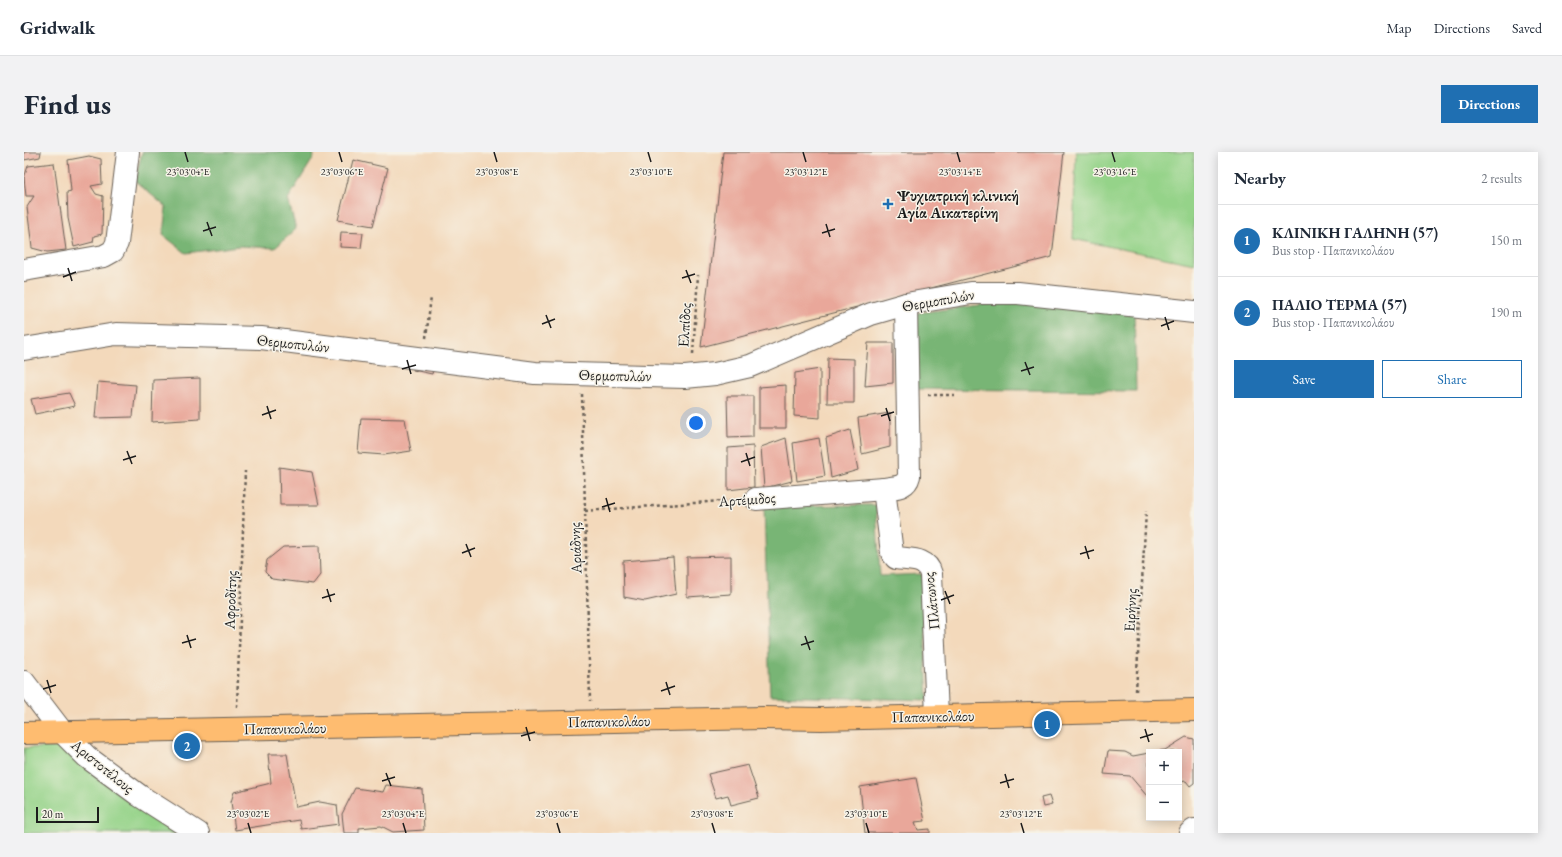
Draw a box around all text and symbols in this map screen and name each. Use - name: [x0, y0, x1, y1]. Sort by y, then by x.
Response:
- text: Gridwalk: [20, 15, 95, 40]
- text: Map: [1386, 19, 1412, 37]
- text: Directions: [1434, 19, 1490, 37]
- text: Saved: [1512, 19, 1542, 37]
- button: Directions: [1441, 85, 1538, 123]
- text: Find us: [24, 86, 111, 122]
- text: 23°03'04"E: [167, 165, 210, 178]
- text: 23°03'06"E: [321, 165, 364, 178]
- text: 23°03'08"E: [476, 165, 519, 178]
- text: 23°03'10"E: [630, 165, 673, 178]
- text: 23°03'12"E: [785, 165, 828, 178]
- text: 23°03'14"E: [939, 165, 982, 178]
- text: 23°03'16"E: [1094, 165, 1137, 178]
- text: Nearby: [1234, 167, 1286, 189]
- text: 2 results: [1481, 170, 1522, 187]
- place label: Ψυχιατρική κλινική Αγία Αικατερίνη: [896, 186, 1019, 222]
- marker: Ψυχιατρική κλινική Αγία Αικατερίνη: [882, 198, 894, 210]
- text: ΚΛΙΝΙΚΗ ΓΑΛΗΝΗ (57): [1272, 223, 1438, 242]
- text: 1: [1244, 232, 1250, 249]
- text: 150 m: [1491, 232, 1522, 249]
- text: Bus stop · Παπανικολάου: [1272, 242, 1394, 259]
- street label: Θερμοπυλών: [900, 284, 976, 316]
- text: ΠΑΛΙΟ ΤΕΡΜΑ (57): [1272, 295, 1407, 314]
- street label: Ελπίδος: [673, 302, 695, 348]
- text: 2: [1244, 304, 1250, 321]
- text: 190 m: [1491, 304, 1522, 321]
- text: Bus stop · Παπανικολάου: [1272, 314, 1394, 331]
- street label: Θερμοπυλών: [256, 330, 330, 356]
- button: Save: [1234, 360, 1374, 398]
- button: Share: [1382, 360, 1522, 398]
- street label: Θερμοπυλών: [578, 365, 652, 385]
- your location: [686, 413, 706, 433]
- street label: Αρτέμιδος: [717, 488, 776, 511]
- street label: Αριάδνης: [565, 522, 585, 575]
- street label: Αφροδίτης: [219, 570, 241, 631]
- street label: Πλάτωνος: [919, 571, 943, 631]
- street label: Ειρήνης: [1119, 588, 1141, 632]
- street label: Παπανικολάου: [891, 706, 975, 726]
- pin: 1: [1034, 709, 1060, 739]
- street label: Παπανικολάου: [567, 711, 651, 731]
- street label: Παπανικολάου: [243, 718, 327, 738]
- pin: 2: [174, 731, 200, 761]
- street label: Αριστοτέλους: [67, 734, 138, 797]
- map controls: [1146, 749, 1182, 821]
- button: +: [1146, 749, 1182, 785]
- button: −: [1146, 785, 1182, 821]
- scale bar: [36, 805, 99, 824]
- text: 20 m: [42, 807, 63, 821]
- text: 23°03'02"E: [227, 807, 270, 820]
- text: 23°03'04"E: [382, 807, 425, 820]
- text: 23°03'06"E: [536, 807, 579, 820]
- text: 23°03'08"E: [691, 807, 734, 820]
- text: 23°03'10"E: [845, 807, 888, 820]
- text: 23°03'12"E: [1000, 807, 1043, 820]

